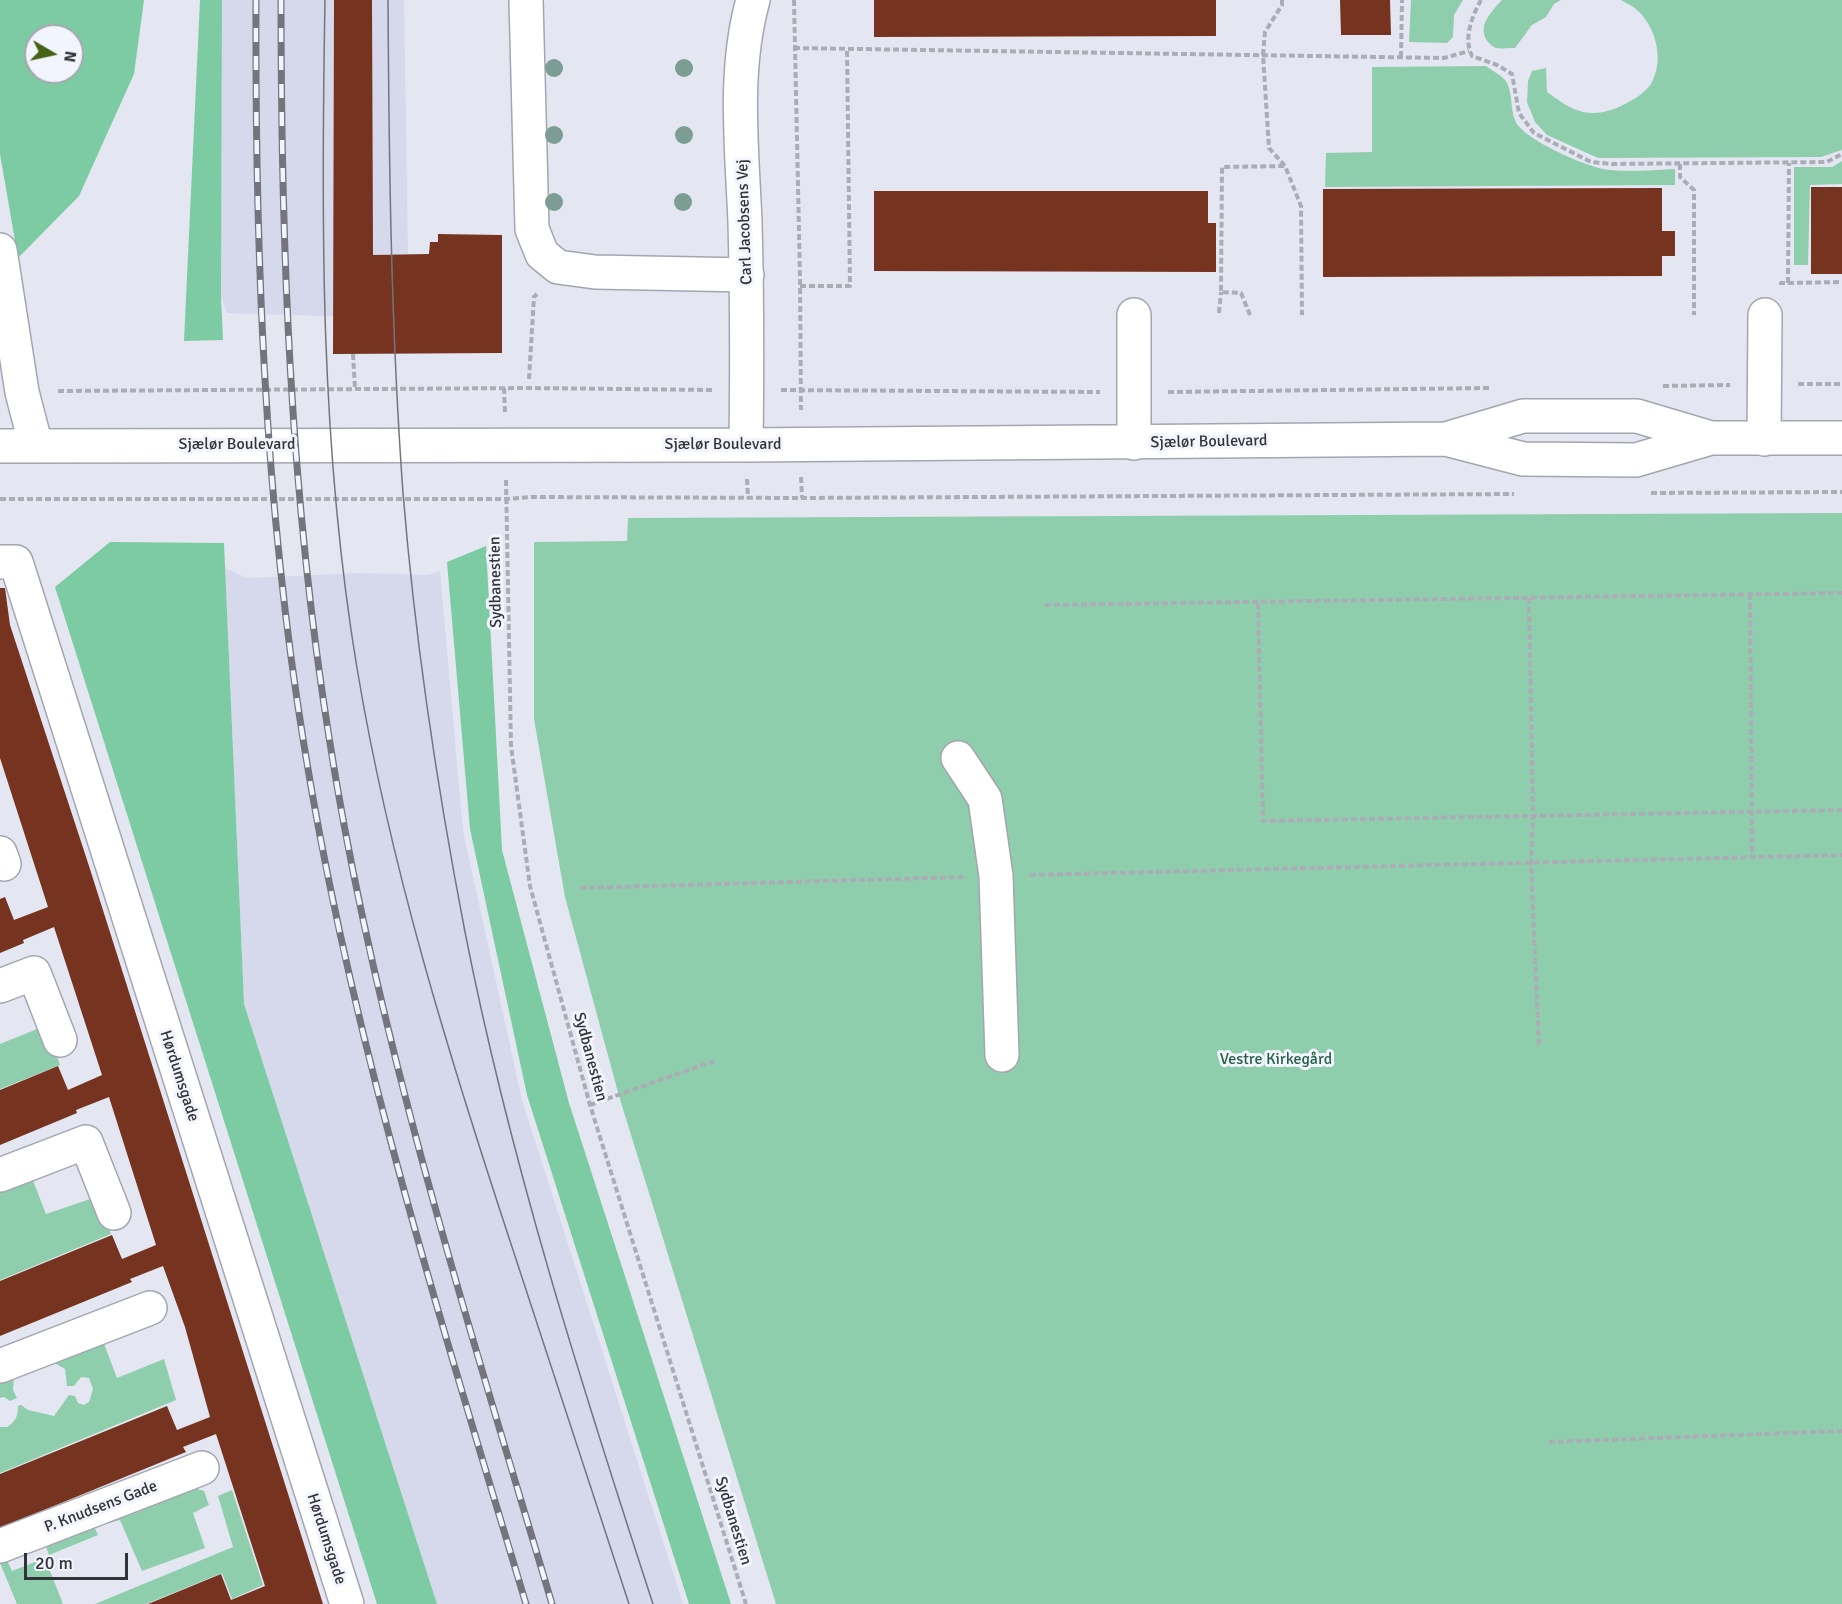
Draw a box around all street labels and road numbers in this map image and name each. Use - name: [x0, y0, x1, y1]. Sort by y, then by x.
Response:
- street label: Carl Jacobsens Vej: [733, 159, 757, 285]
- street label: Sjælør Boulevard: [1150, 431, 1268, 453]
- street label: Sjælør Boulevard: [179, 435, 295, 455]
- street label: Sjælør Boulevard: [665, 435, 781, 455]
- street label: Sydbanestien: [486, 536, 506, 628]
- street label: Sydbanestien: [569, 1010, 611, 1104]
- street label: Hørdumsgade: [155, 1028, 203, 1124]
- street label: Sydbanestien: [710, 1474, 756, 1568]
- street label: P. Knudsens Gade: [42, 1477, 160, 1537]
- street label: Hørdumsgade: [302, 1491, 350, 1587]

